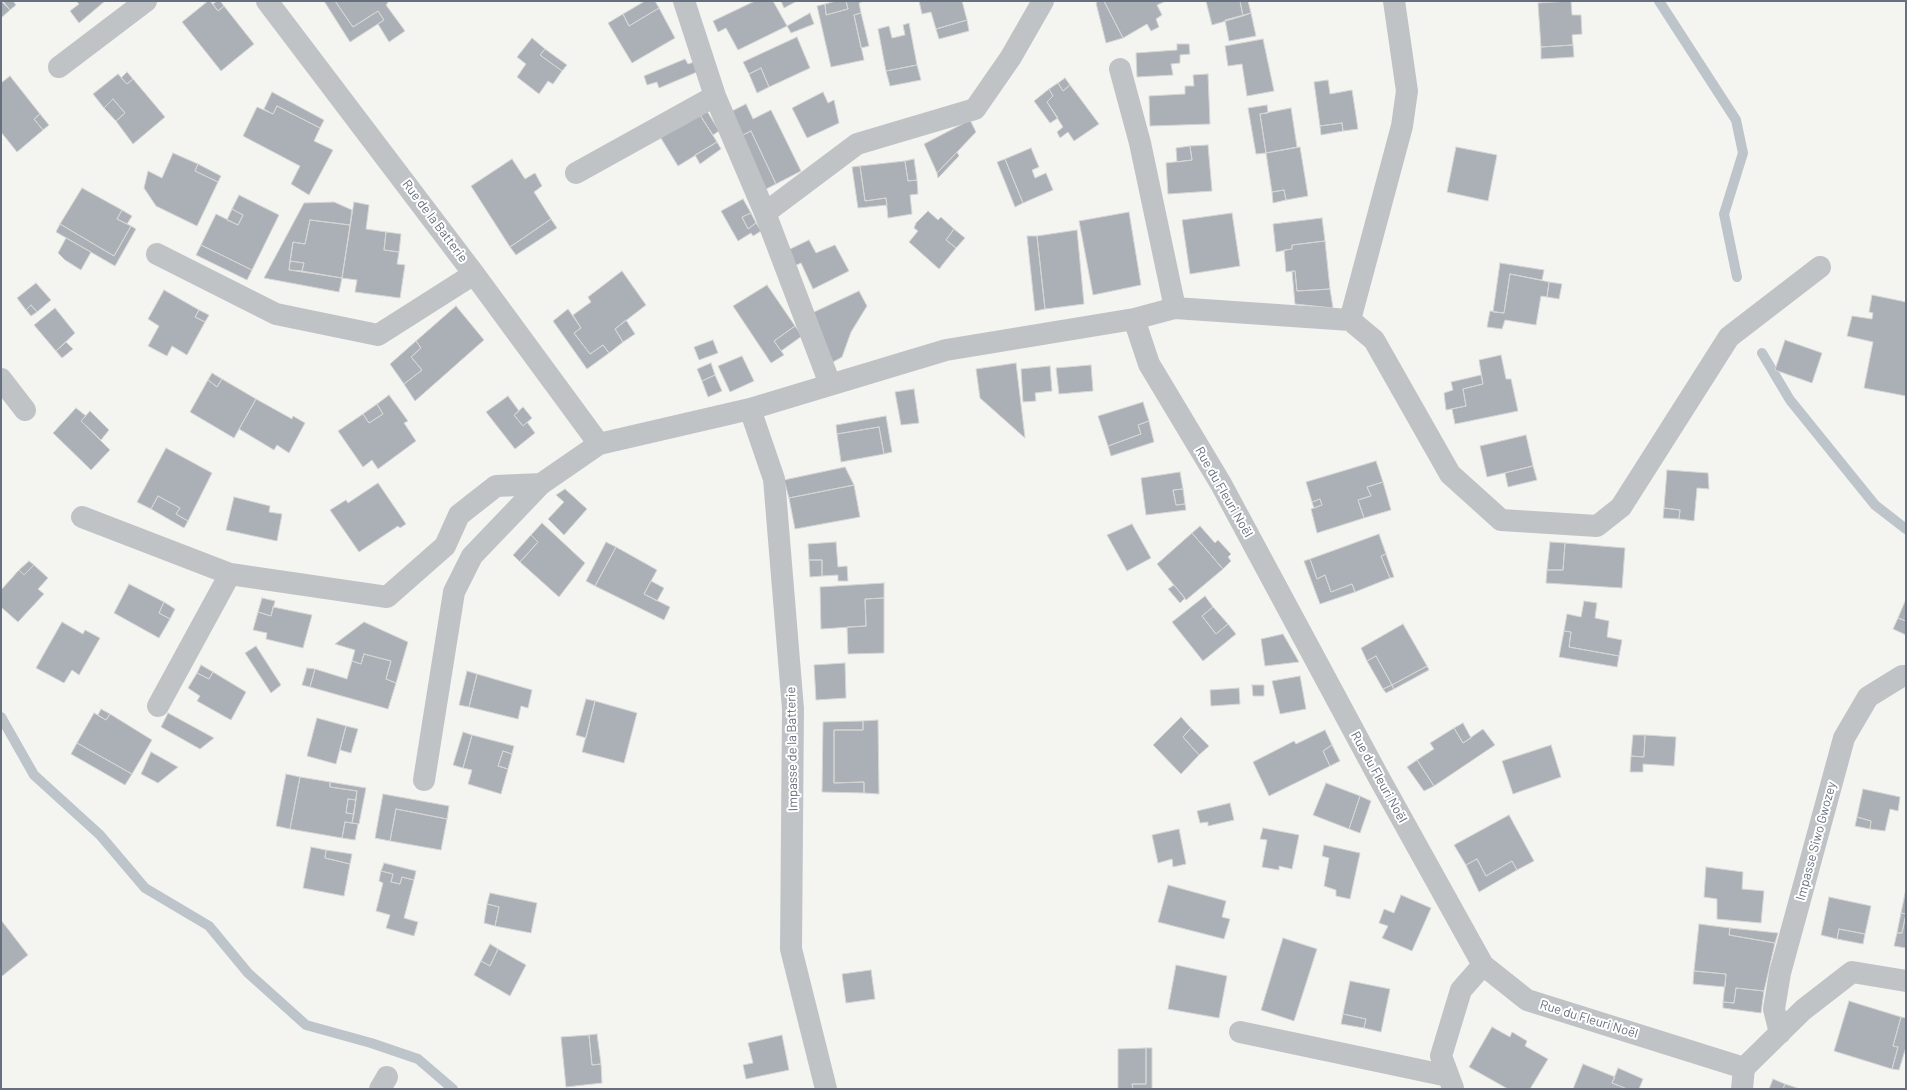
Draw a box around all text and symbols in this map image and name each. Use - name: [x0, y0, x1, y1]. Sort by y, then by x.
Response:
- street label: Rue de la Batterie: [399, 177, 471, 265]
- street label: Rue du Fleuri Noël: [1192, 444, 1256, 540]
- street label: Impasse de la Batterie: [783, 687, 801, 811]
- street label: Rue du Fleuri Noël: [1347, 729, 1411, 825]
- street label: Impasse Siwo Gwozey: [1793, 780, 1839, 902]
- street label: Rue du Fleuri Noël: [1538, 997, 1640, 1041]

